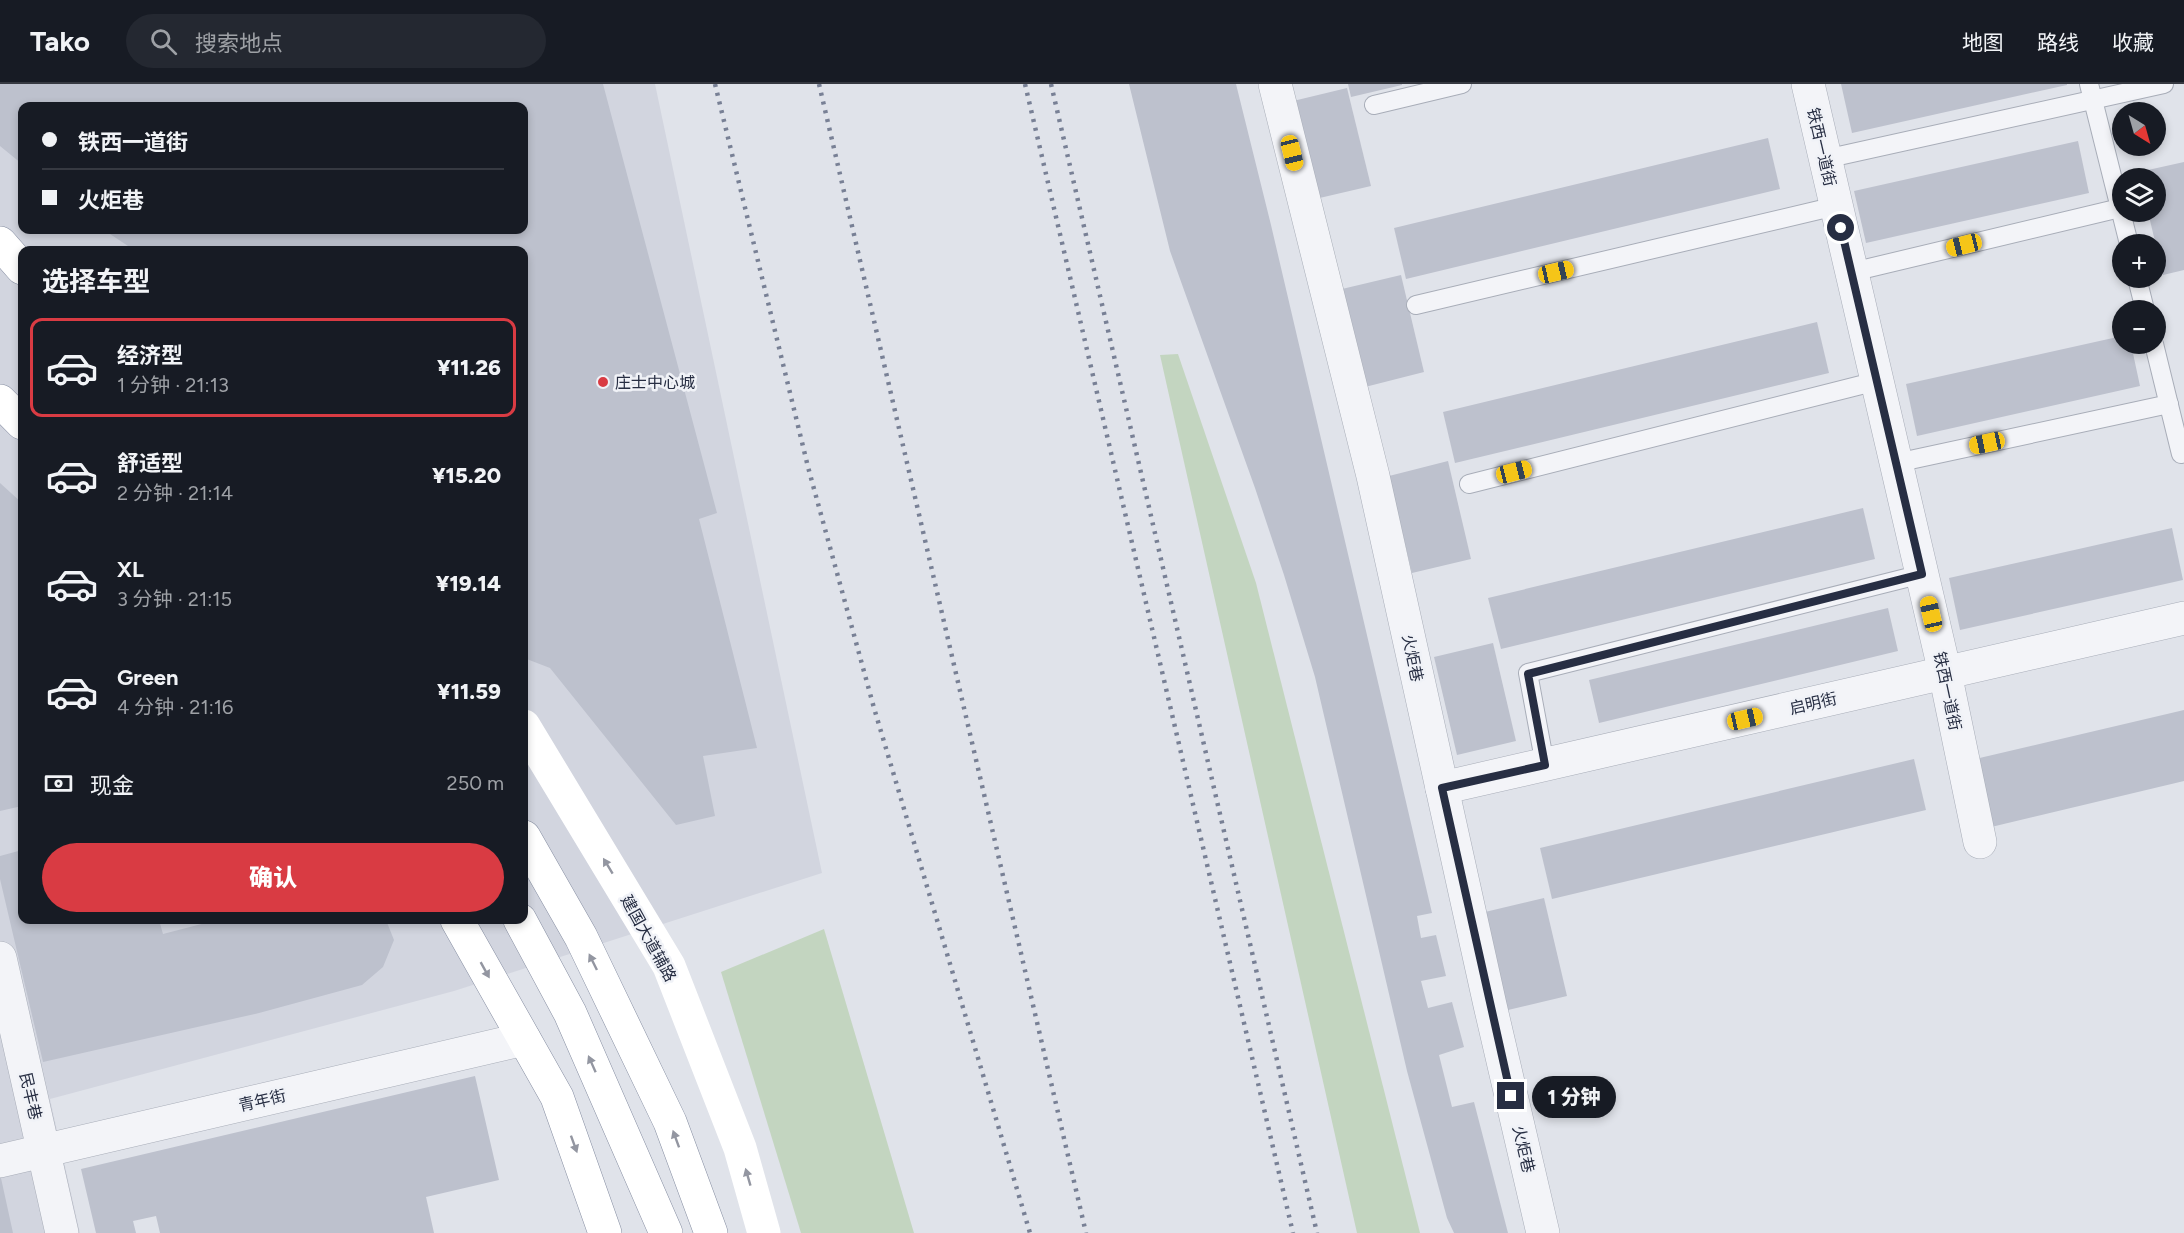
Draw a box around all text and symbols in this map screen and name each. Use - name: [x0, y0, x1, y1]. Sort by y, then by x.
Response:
- search box: [126, 14, 546, 68]
- text: Tako: [30, 24, 90, 58]
- icon: search: [147, 25, 180, 58]
- text: 搜索地点: [195, 30, 283, 57]
- text: 地图: [1962, 30, 2004, 55]
- text: 路线: [2037, 30, 2079, 55]
- text: 收藏: [2112, 30, 2154, 55]
- north arrow: [2112, 102, 2166, 156]
- map controls: [2112, 102, 2166, 354]
- street label: 铁西一道街: [1803, 106, 1840, 188]
- text: 铁西一道街: [78, 129, 188, 156]
- car: [1279, 133, 1305, 173]
- button: layers: [2112, 168, 2166, 222]
- text: 火炬巷: [78, 187, 144, 214]
- route start: [1827, 214, 1854, 241]
- car: [1944, 232, 1984, 258]
- button: +: [2112, 234, 2166, 288]
- car: [1536, 259, 1576, 285]
- text: 选择车型: [42, 265, 150, 298]
- button: −: [2112, 300, 2166, 354]
- icon: car: [45, 341, 99, 395]
- text: 经济型: [117, 342, 183, 369]
- text: ¥11.26: [437, 354, 501, 381]
- text: 1 分钟 · 21:13: [117, 373, 229, 397]
- place label: 庄士中心城: [615, 373, 695, 392]
- marker: 庄士中心城: [596, 375, 610, 389]
- car: [1968, 430, 2006, 456]
- icon: car: [45, 449, 99, 503]
- text: 舒适型: [117, 450, 183, 477]
- car: [1494, 459, 1534, 485]
- text: ¥15.20: [432, 462, 501, 489]
- text: 2 分钟 · 21:14: [117, 481, 233, 505]
- text: XL: [117, 556, 144, 583]
- icon: car: [45, 557, 99, 611]
- text: ¥19.14: [436, 570, 501, 597]
- text: 3 分钟 · 21:15: [117, 587, 232, 611]
- car: [1918, 594, 1944, 634]
- street label: 火炬巷: [1398, 633, 1427, 684]
- street label: 铁西一道街: [1930, 650, 1965, 732]
- text: Green: [117, 664, 179, 691]
- icon: car: [45, 665, 99, 719]
- text: ¥11.59: [437, 678, 501, 705]
- street label: 启明街: [1788, 689, 1839, 718]
- text: 4 分钟 · 21:16: [117, 695, 233, 719]
- car: [1725, 706, 1765, 732]
- icon: cash: [42, 767, 75, 800]
- text: 250 m: [447, 771, 504, 795]
- text: 现金: [90, 772, 134, 799]
- button: 确认: [42, 843, 504, 912]
- one-way arrow: [603, 858, 614, 874]
- street label: 建国大道辅路: [617, 892, 680, 985]
- one-way arrow: [589, 954, 598, 971]
- one-way arrow: [480, 962, 490, 979]
- one-way arrow: [587, 1055, 596, 1073]
- street label: 民丰巷: [16, 1071, 45, 1122]
- callout: 1 分钟: [1532, 1075, 1616, 1117]
- route end: [1497, 1082, 1524, 1109]
- text: 1 分钟: [1547, 1085, 1601, 1109]
- street label: 青年街: [237, 1086, 288, 1115]
- street label: 火炬巷: [1509, 1124, 1538, 1175]
- one-way arrow: [671, 1130, 680, 1148]
- one-way arrow: [569, 1135, 579, 1153]
- one-way arrow: [743, 1168, 752, 1186]

